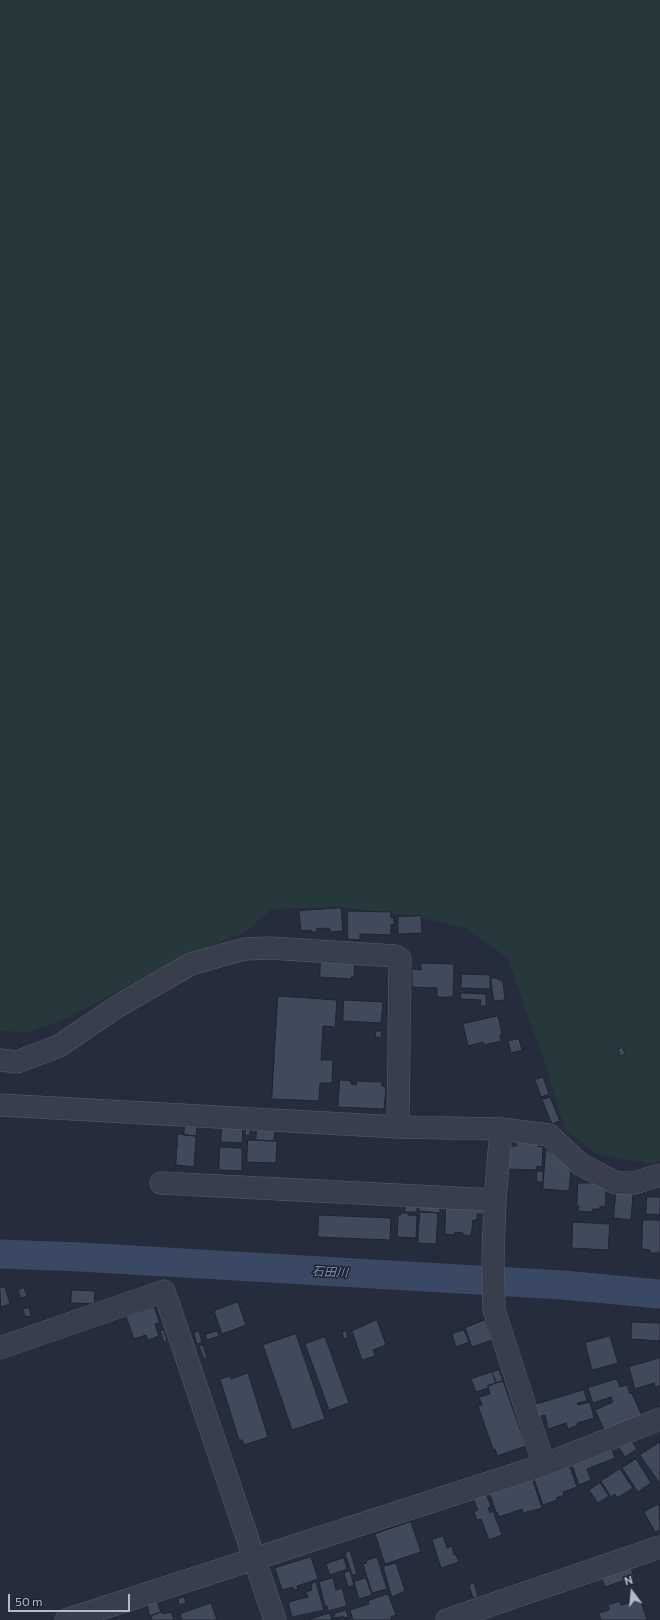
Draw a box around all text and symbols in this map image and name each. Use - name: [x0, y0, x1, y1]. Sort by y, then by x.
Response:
- water label: 石田川: [312, 1264, 348, 1280]
- north arrow: [612, 1572, 652, 1612]
- text: N: [623, 1573, 634, 1587]
- scale bar: [10, 1586, 132, 1612]
- text: 50 m: [15, 1594, 43, 1608]

